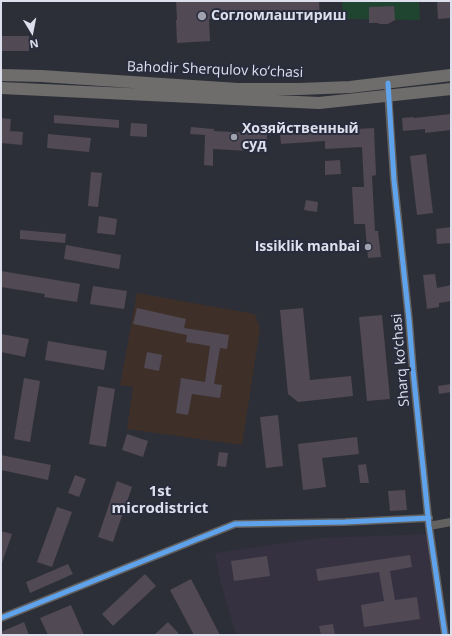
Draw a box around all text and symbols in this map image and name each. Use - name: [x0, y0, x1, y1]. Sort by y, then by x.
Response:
- place label: Согломлаштириш: [211, 8, 346, 24]
- marker: Согломлаштириш: [196, 10, 208, 22]
- north arrow: [12, 12, 52, 52]
- text: N: [28, 36, 40, 52]
- street label: Bahodir Sherqulov ko‘chasi: [127, 59, 303, 81]
- place label: Хозяйственный суд: [242, 121, 359, 154]
- marker: Хозяйственный суд: [229, 132, 239, 142]
- place label: Issiklik manbai: [255, 239, 360, 255]
- marker: Issiklik manbai: [363, 242, 373, 252]
- street label: Sharq ko‘chasi: [389, 313, 413, 407]
- district label: 1st microdistrict: [112, 483, 208, 518]

